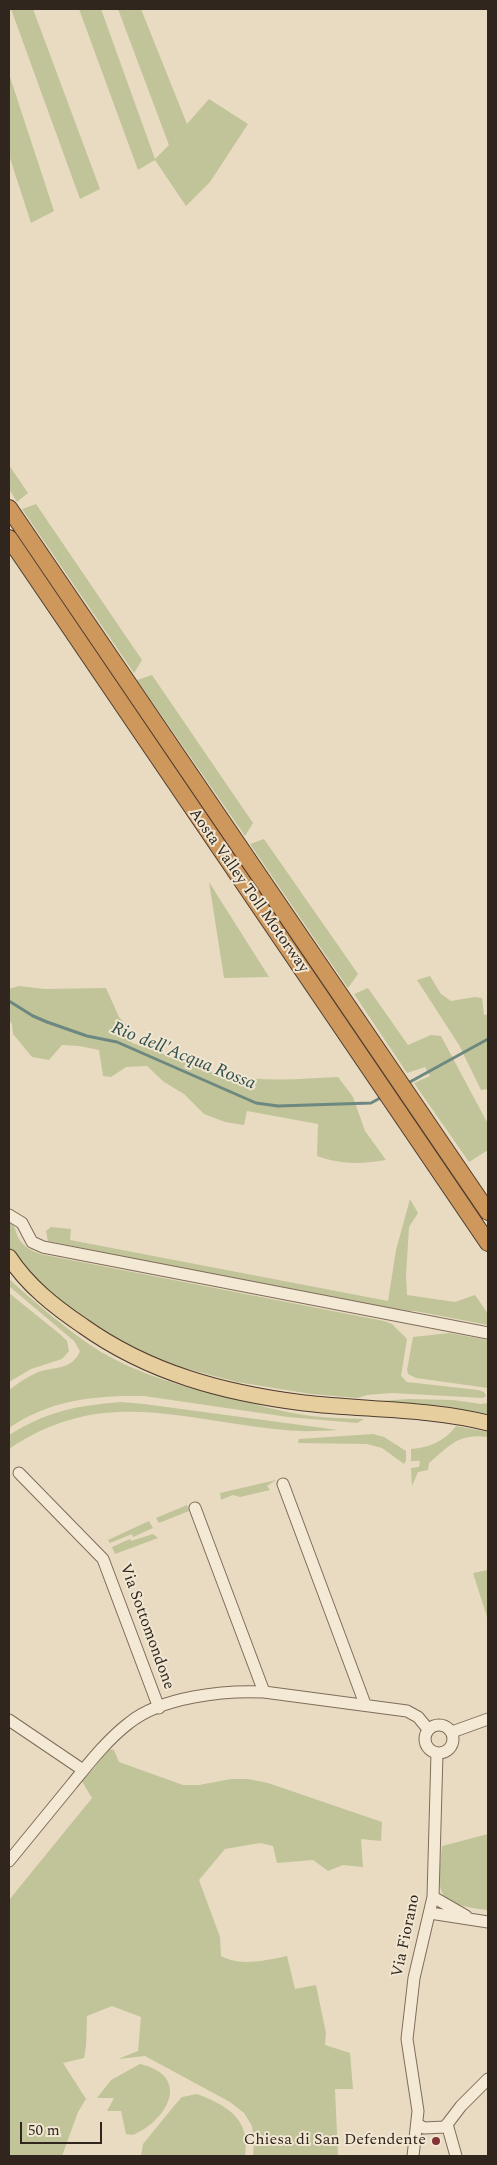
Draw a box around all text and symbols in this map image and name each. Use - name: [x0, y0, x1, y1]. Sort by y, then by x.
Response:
- street label: Aosta Valley Toll Motorway: [184, 805, 312, 977]
- water label: Rio dell'Acqua Rossa: [108, 1018, 258, 1096]
- street label: Via Sottomondone: [114, 1561, 178, 1693]
- street label: Via Fiorano: [389, 1893, 425, 1979]
- scale bar: [22, 2112, 105, 2144]
- text: 50 m: [28, 2119, 60, 2142]
- place label: Chiesa di San Defendente: [244, 2131, 426, 2151]
- marker: Chiesa di San Defendente: [430, 2135, 442, 2147]

